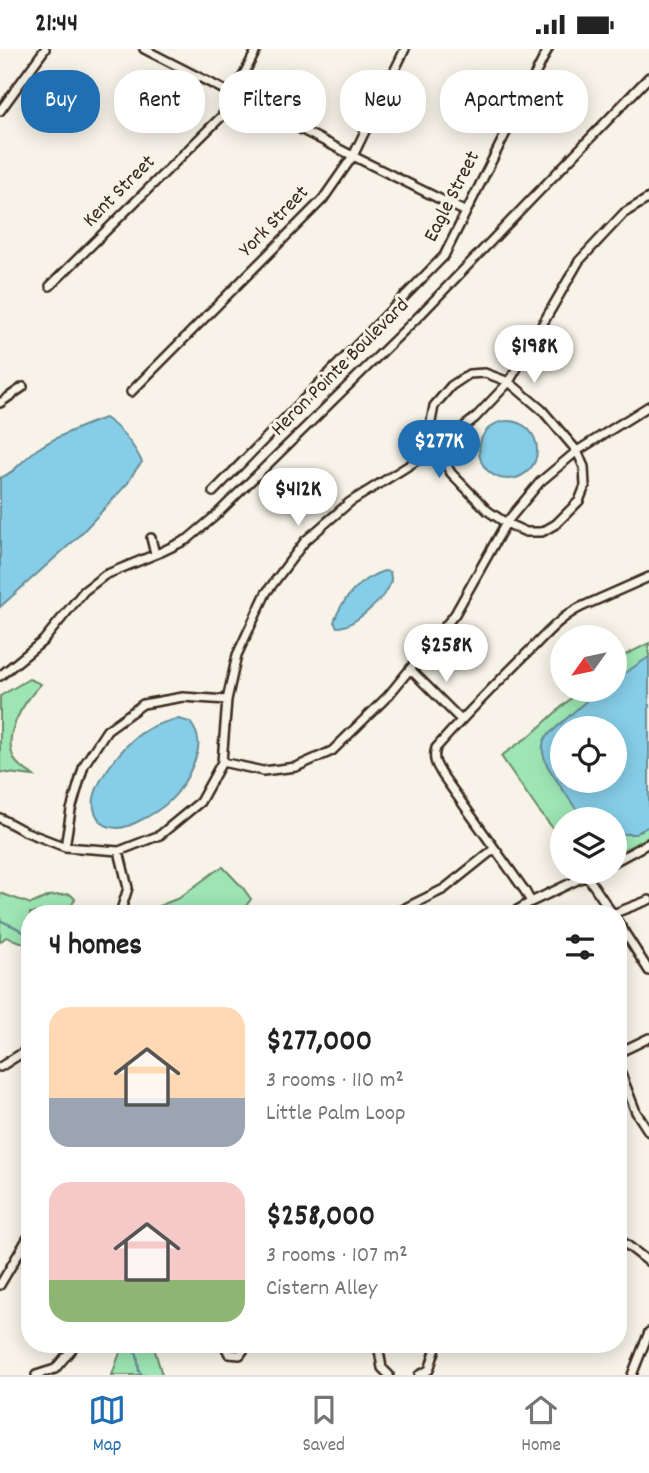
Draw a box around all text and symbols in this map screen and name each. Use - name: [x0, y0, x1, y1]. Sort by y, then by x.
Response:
- text: 21:44: [35, 6, 78, 43]
- chip: Buy: [21, 70, 100, 133]
- chip: Rent: [114, 70, 205, 133]
- chip: Filters: [219, 70, 326, 133]
- chip: New: [340, 70, 426, 133]
- chip: Apartment: [440, 70, 588, 133]
- street label: Eagle Street: [417, 146, 489, 248]
- street label: Kent Street: [77, 149, 163, 235]
- street label: York Street: [233, 179, 317, 265]
- street label: Heron Pointe Boulevard: [265, 292, 417, 444]
- pin: $198K: [485, 325, 583, 385]
- text: $198K: [510, 331, 558, 364]
- pin: $277K: [390, 421, 488, 480]
- text: $277K: [414, 426, 464, 459]
- pin: $412K: [249, 469, 347, 528]
- text: $412K: [275, 474, 321, 507]
- pin: $258K: [397, 625, 495, 684]
- north arrow: [550, 625, 626, 702]
- map controls: [550, 625, 627, 884]
- text: $258K: [420, 630, 472, 663]
- button: locate: [550, 716, 627, 793]
- button: layers: [550, 807, 627, 884]
- text: 4 homes: [49, 926, 142, 969]
- icon: filters: [561, 928, 599, 966]
- text: $277,000: [266, 1022, 372, 1065]
- icon: home: [105, 1035, 189, 1119]
- text: 3 rooms · 110 m²: [266, 1065, 404, 1098]
- text: Little Palm Loop: [266, 1098, 406, 1131]
- text: $258,000: [266, 1197, 375, 1240]
- icon: home: [105, 1210, 189, 1294]
- text: 3 rooms · 107 m²: [266, 1240, 408, 1273]
- text: Cistern Alley: [266, 1273, 377, 1306]
- tab: Map: [88, 1391, 126, 1460]
- tab: Saved: [302, 1391, 345, 1460]
- tab: Home: [521, 1391, 561, 1460]

